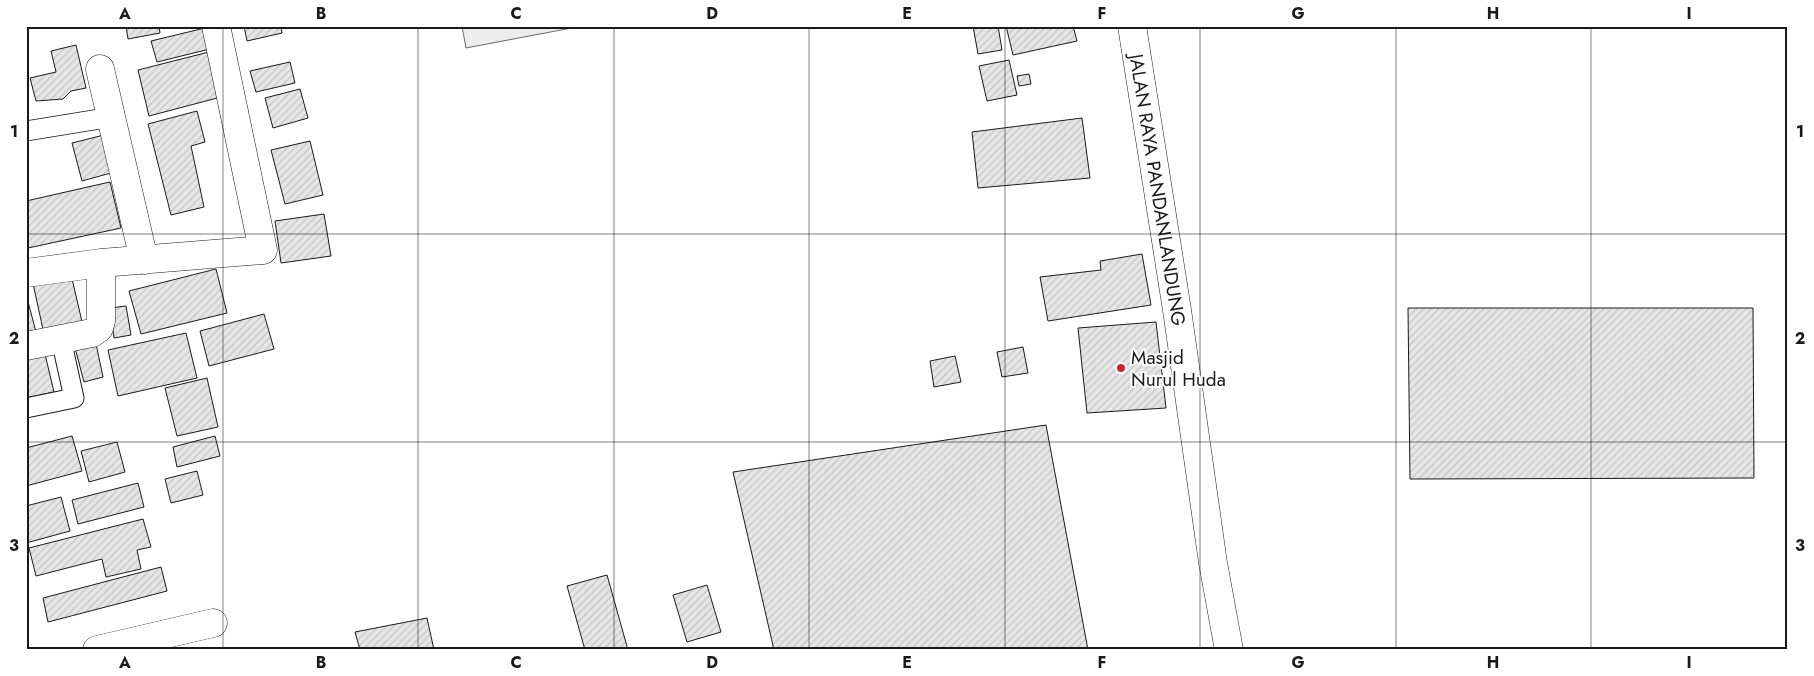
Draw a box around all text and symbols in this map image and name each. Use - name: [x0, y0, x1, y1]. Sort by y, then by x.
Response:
- text: A: [118, 2, 131, 25]
- text: B: [316, 2, 326, 25]
- text: C: [510, 2, 522, 25]
- text: D: [706, 2, 718, 25]
- text: E: [902, 2, 912, 25]
- text: F: [1098, 2, 1106, 25]
- text: G: [1291, 2, 1305, 25]
- text: H: [1487, 2, 1499, 25]
- text: I: [1686, 2, 1692, 25]
- street label: JALAN RAYA PANDANLANDUNG: [1123, 49, 1193, 328]
- text: 1: [10, 120, 18, 143]
- text: 1: [1796, 120, 1804, 143]
- text: 2: [9, 327, 19, 350]
- text: 2: [1795, 327, 1805, 350]
- place label: Masjid Nurul Huda: [1131, 344, 1226, 393]
- marker: Masjid Nurul Huda: [1115, 362, 1127, 374]
- text: 3: [9, 534, 19, 557]
- text: 3: [1795, 534, 1805, 557]
- text: A: [118, 651, 131, 674]
- text: B: [316, 651, 326, 674]
- text: C: [510, 651, 522, 674]
- text: D: [706, 651, 718, 674]
- text: E: [902, 651, 912, 674]
- text: F: [1098, 651, 1106, 674]
- text: G: [1291, 651, 1305, 674]
- text: H: [1487, 651, 1499, 674]
- text: I: [1686, 651, 1692, 674]

